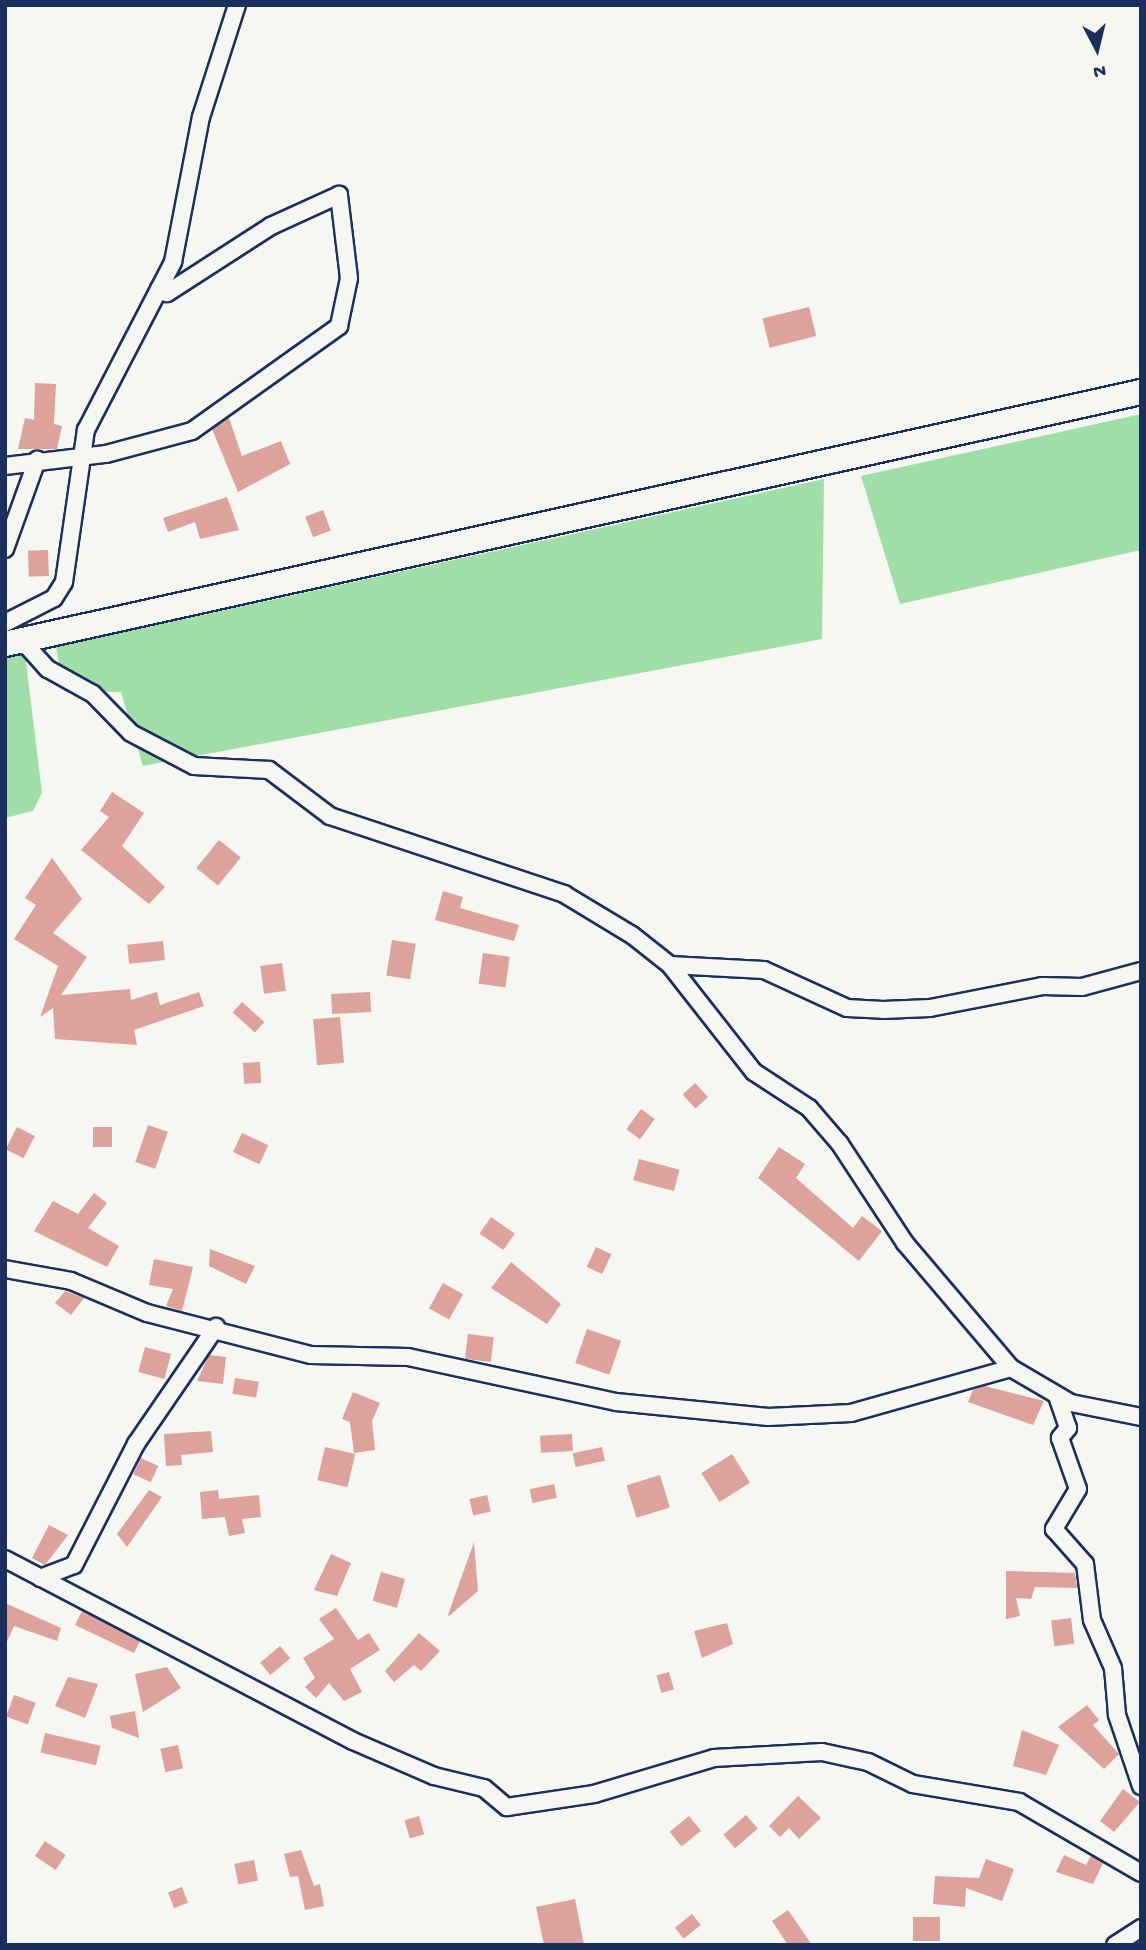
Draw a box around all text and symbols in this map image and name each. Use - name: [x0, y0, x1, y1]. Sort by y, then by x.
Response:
- north arrow: [1062, 14, 1132, 84]
- text: N: [1092, 58, 1107, 83]

